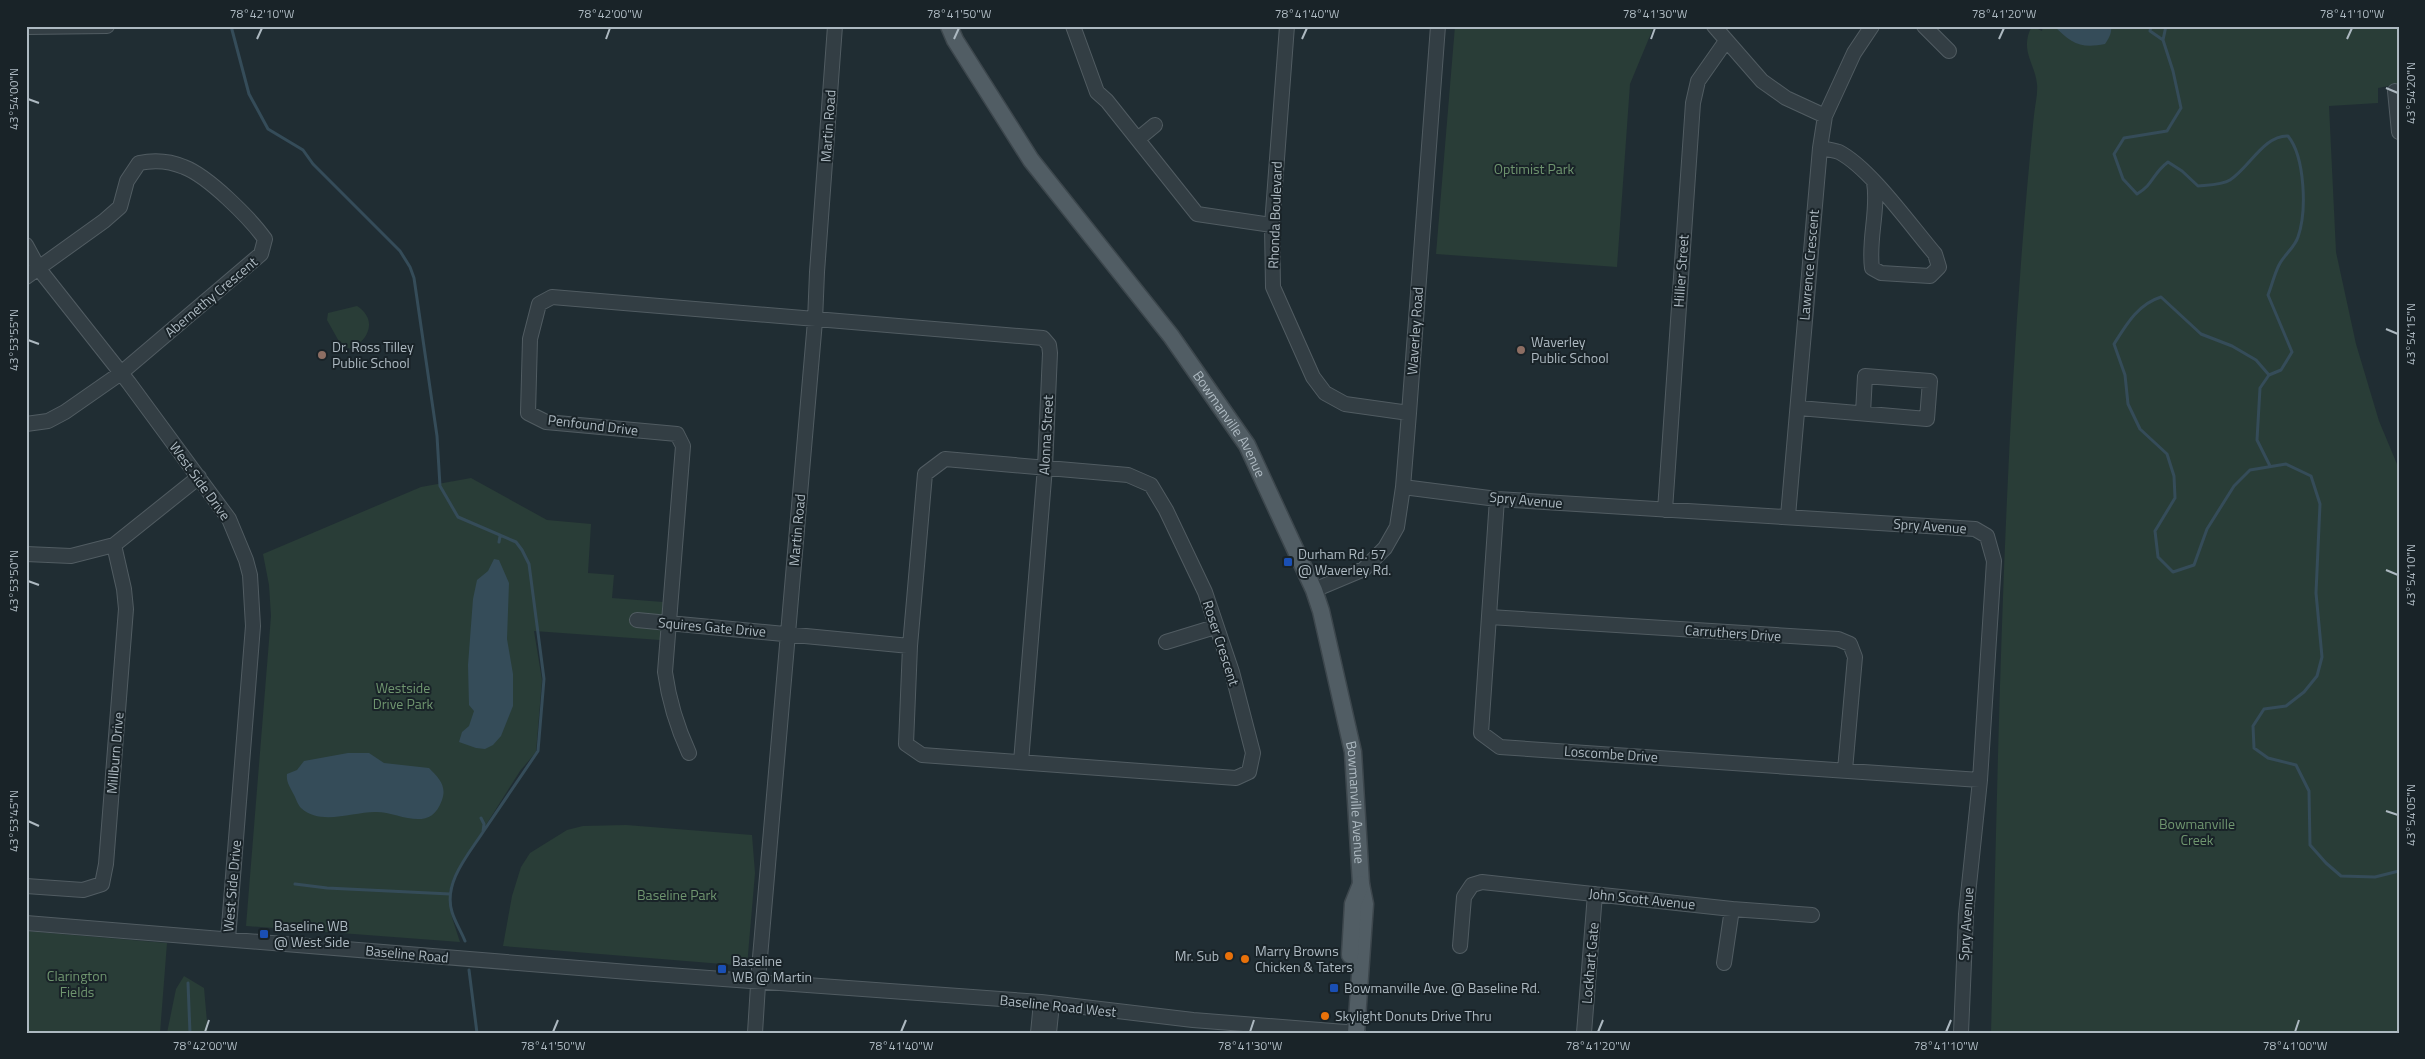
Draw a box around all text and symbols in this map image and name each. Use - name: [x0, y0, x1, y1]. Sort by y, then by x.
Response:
- text: 78°42'10"W: [230, 4, 295, 23]
- text: 78°42'00"W: [578, 4, 643, 23]
- text: 78°41'50"W: [927, 4, 992, 23]
- text: 78°41'40"W: [1275, 4, 1340, 23]
- text: 78°41'30"W: [1623, 4, 1688, 23]
- text: 78°41'20"W: [1972, 4, 2037, 23]
- text: 78°41'10"W: [2320, 4, 2385, 23]
- text: 43°54'20"N: [2401, 62, 2420, 124]
- text: 43°54'00"N: [4, 68, 23, 130]
- street label: Martin Road: [814, 89, 841, 163]
- park label: Optimist Park: [1494, 158, 1575, 179]
- street label: Rhonda Boulevard: [1262, 161, 1287, 269]
- street label: Lawrence Crescent: [1793, 209, 1824, 321]
- street label: Hillier Street: [1667, 234, 1694, 308]
- street label: Abernethy Crescent: [160, 251, 262, 342]
- street label: Waverley Road: [1401, 286, 1428, 376]
- text: 43°54'15"N: [2401, 303, 2420, 365]
- text: 43°53'55"N: [4, 309, 23, 371]
- place label: Waverley Public School: [1531, 331, 1609, 368]
- place label: Dr. Ross Tilley Public School: [332, 336, 414, 373]
- marker: Waverley Public School: [1515, 344, 1527, 356]
- marker: Dr. Ross Tilley Public School: [316, 349, 328, 361]
- street label: Bowmanville Avenue: [1188, 366, 1271, 481]
- street label: Alonna Street: [1033, 394, 1058, 476]
- street label: Penfound Drive: [547, 409, 639, 440]
- street label: West Side Drive: [165, 437, 236, 524]
- street label: Spry Avenue: [1489, 486, 1564, 513]
- street label: Martin Road: [783, 493, 810, 567]
- street label: Spry Avenue: [1893, 512, 1967, 539]
- place label: Durham Rd. 57 @ Waverley Rd.: [1298, 543, 1391, 580]
- text: 43°54'10"N: [2401, 544, 2420, 606]
- text: 43°53'50"N: [4, 550, 23, 612]
- marker: Durham Rd. 57 @ Waverley Rd.: [1282, 556, 1294, 568]
- street label: Roser Crescent: [1198, 597, 1245, 688]
- street label: Squires Gate Drive: [657, 611, 767, 642]
- street label: Carruthers Drive: [1684, 619, 1782, 646]
- park label: Westside Drive Park: [373, 677, 434, 714]
- street label: Millburn Drive: [100, 711, 129, 795]
- street label: Bowmanville Avenue: [1341, 739, 1371, 864]
- street label: Loscombe Drive: [1564, 740, 1659, 767]
- text: 43°54'05"N: [2401, 784, 2420, 846]
- text: 43°53'45"N: [4, 790, 23, 852]
- park label: Bowmanville Creek: [2159, 813, 2235, 850]
- street label: West Side Drive: [217, 839, 246, 933]
- street label: John Scott Avenue: [1588, 882, 1696, 915]
- park label: Baseline Park: [637, 884, 717, 905]
- street label: Spry Avenue: [1952, 887, 1979, 961]
- place label: Baseline WB @ West Side: [274, 915, 350, 952]
- street label: Lockhart Gate: [1575, 921, 1604, 1005]
- marker: Baseline WB @ West Side: [258, 928, 270, 940]
- street label: Baseline Road: [365, 939, 450, 968]
- place label: Marry Browns Chicken & Taters: [1255, 940, 1353, 977]
- place label: Mr. Sub: [1175, 945, 1219, 966]
- place label: Baseline WB @ Martin: [732, 950, 812, 987]
- marker: Mr. Sub: [1223, 950, 1235, 962]
- marker: Marry Browns Chicken & Taters: [1239, 953, 1251, 965]
- marker: Baseline WB @ Martin: [716, 963, 728, 975]
- park label: Clarington Fields: [47, 965, 107, 1002]
- place label: Bowmanville Ave. @ Baseline Rd.: [1344, 977, 1540, 998]
- marker: Bowmanville Ave. @ Baseline Rd.: [1328, 982, 1340, 994]
- street label: Baseline Road West: [999, 989, 1118, 1022]
- place label: Skylight Donuts Drive Thru: [1335, 1005, 1492, 1026]
- marker: Skylight Donuts Drive Thru: [1319, 1010, 1331, 1022]
- text: 78°42'00"W: [173, 1036, 238, 1055]
- text: 78°41'50"W: [521, 1036, 586, 1055]
- text: 78°41'40"W: [869, 1036, 934, 1055]
- text: 78°41'30"W: [1218, 1036, 1283, 1055]
- text: 78°41'20"W: [1566, 1036, 1631, 1055]
- text: 78°41'10"W: [1914, 1036, 1979, 1055]
- text: 78°41'00"W: [2263, 1036, 2328, 1055]

